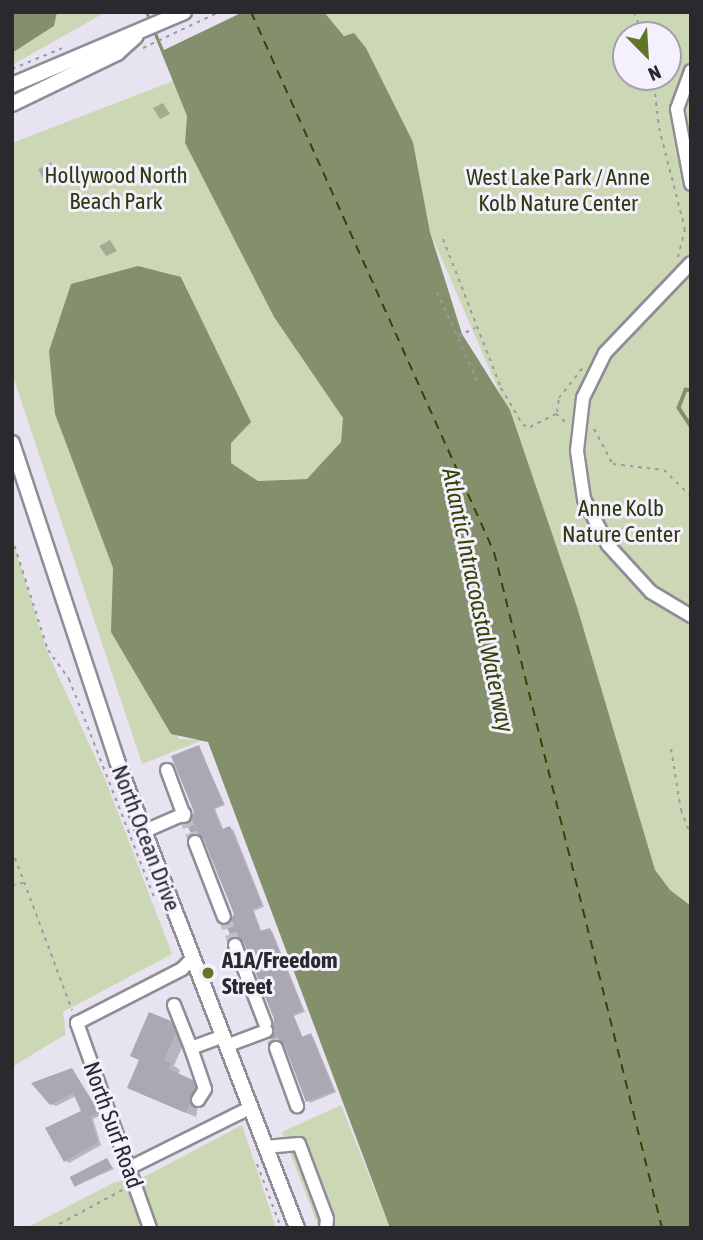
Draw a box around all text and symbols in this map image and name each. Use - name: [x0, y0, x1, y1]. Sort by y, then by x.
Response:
- north arrow: [612, 21, 682, 91]
- text: N: [645, 61, 664, 86]
- park label: Hollywood North Beach Park: [44, 161, 188, 215]
- park label: West Lake Park / Anne Kolb Nature Center: [466, 163, 650, 217]
- water label: Atlantic Intracoastal Waterway: [436, 465, 520, 735]
- park label: Anne Kolb Nature Center: [562, 494, 680, 548]
- street label: North Ocean Drive: [106, 761, 186, 915]
- place label: A1A/Freedom Street: [222, 946, 338, 1000]
- marker: A1A/Freedom Street: [200, 965, 216, 981]
- street label: North Surf Road: [77, 1058, 149, 1192]

